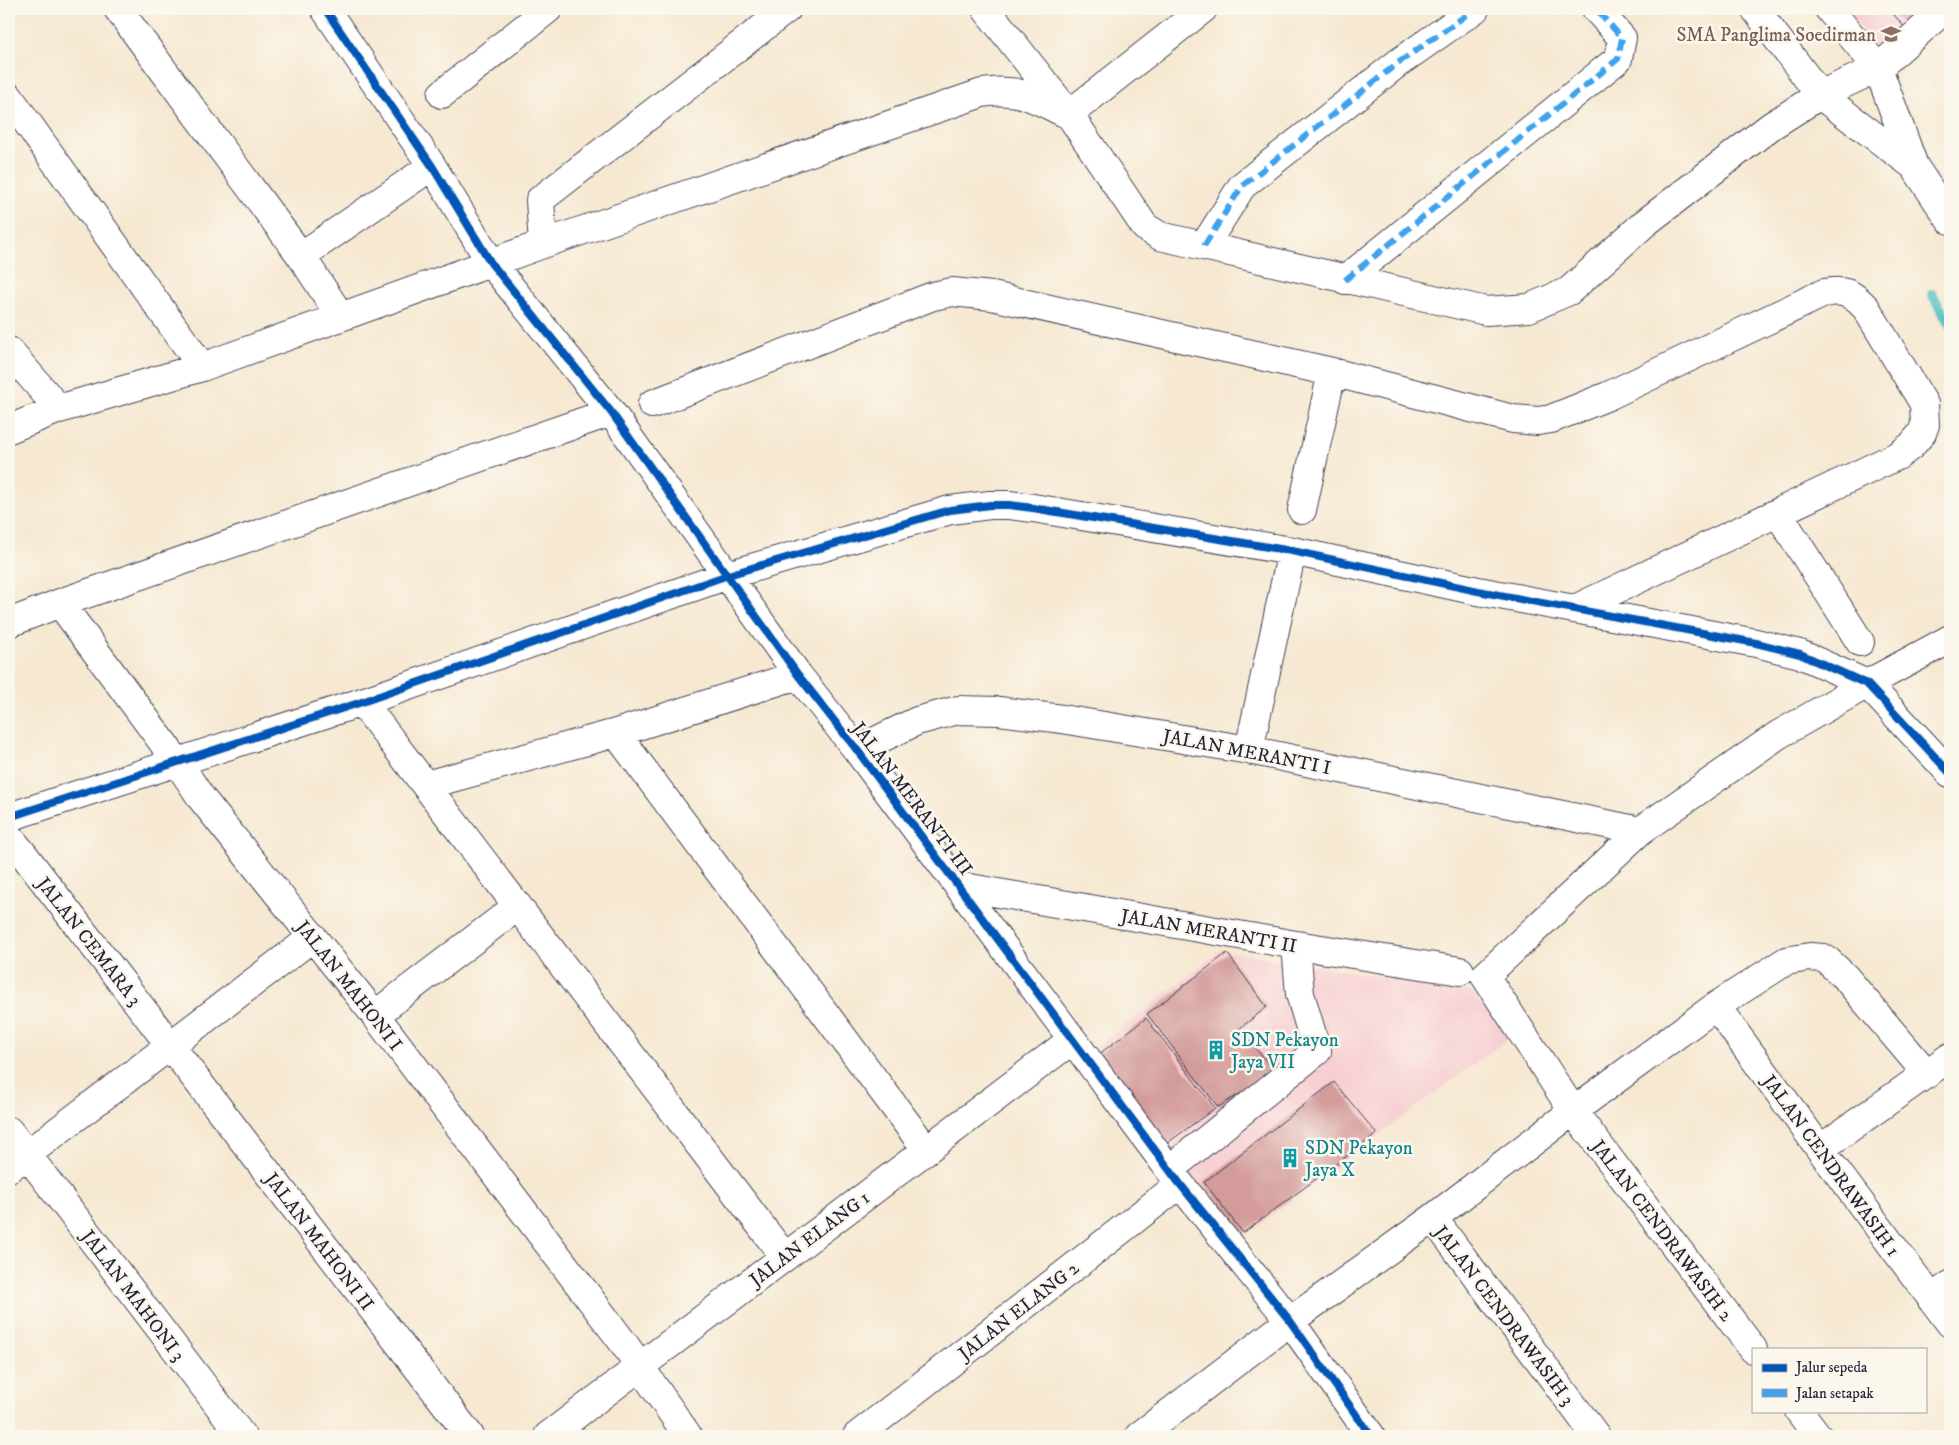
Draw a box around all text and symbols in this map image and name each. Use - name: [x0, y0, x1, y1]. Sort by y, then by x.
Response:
- school or university icon: SMA Panglima Soedirman: [1880, 23, 1902, 45]
- place label: SMA Panglima Soedirman: [1676, 24, 1876, 47]
- street label: JALAN MERANTI III: [845, 716, 977, 880]
- street label: JALAN MERANTI I: [1159, 725, 1333, 780]
- street label: JALAN CEMARA 3: [30, 872, 146, 1011]
- street label: JALAN MERANTI II: [1117, 904, 1299, 958]
- street label: JALAN MAHONI I: [290, 915, 407, 1056]
- place label: SDN Pekayon Jaya VII: [1229, 1029, 1339, 1074]
- building icon: SDN Pekayon Jaya VII: [1205, 1039, 1227, 1061]
- street label: JALAN CENDRAWASIH 1: [1756, 1069, 1904, 1261]
- street label: JALAN CENDRAWASIH 2: [1585, 1134, 1738, 1327]
- place label: SDN Pekayon Jaya X: [1303, 1137, 1413, 1182]
- building icon: SDN Pekayon Jaya X: [1279, 1147, 1301, 1169]
- street label: JALAN MAHONI II: [258, 1167, 378, 1316]
- street label: JALAN ELANG 1: [744, 1187, 875, 1293]
- street label: JALAN CENDRAWASIH 3: [1428, 1220, 1579, 1410]
- street label: JALAN MAHONI 3: [75, 1224, 190, 1366]
- street label: JALAN ELANG 2: [952, 1257, 1084, 1367]
- legend: [1752, 1348, 1926, 1412]
- text: Jalur sepeda: [1794, 1358, 1868, 1377]
- text: Jalan setapak: [1794, 1384, 1874, 1403]

